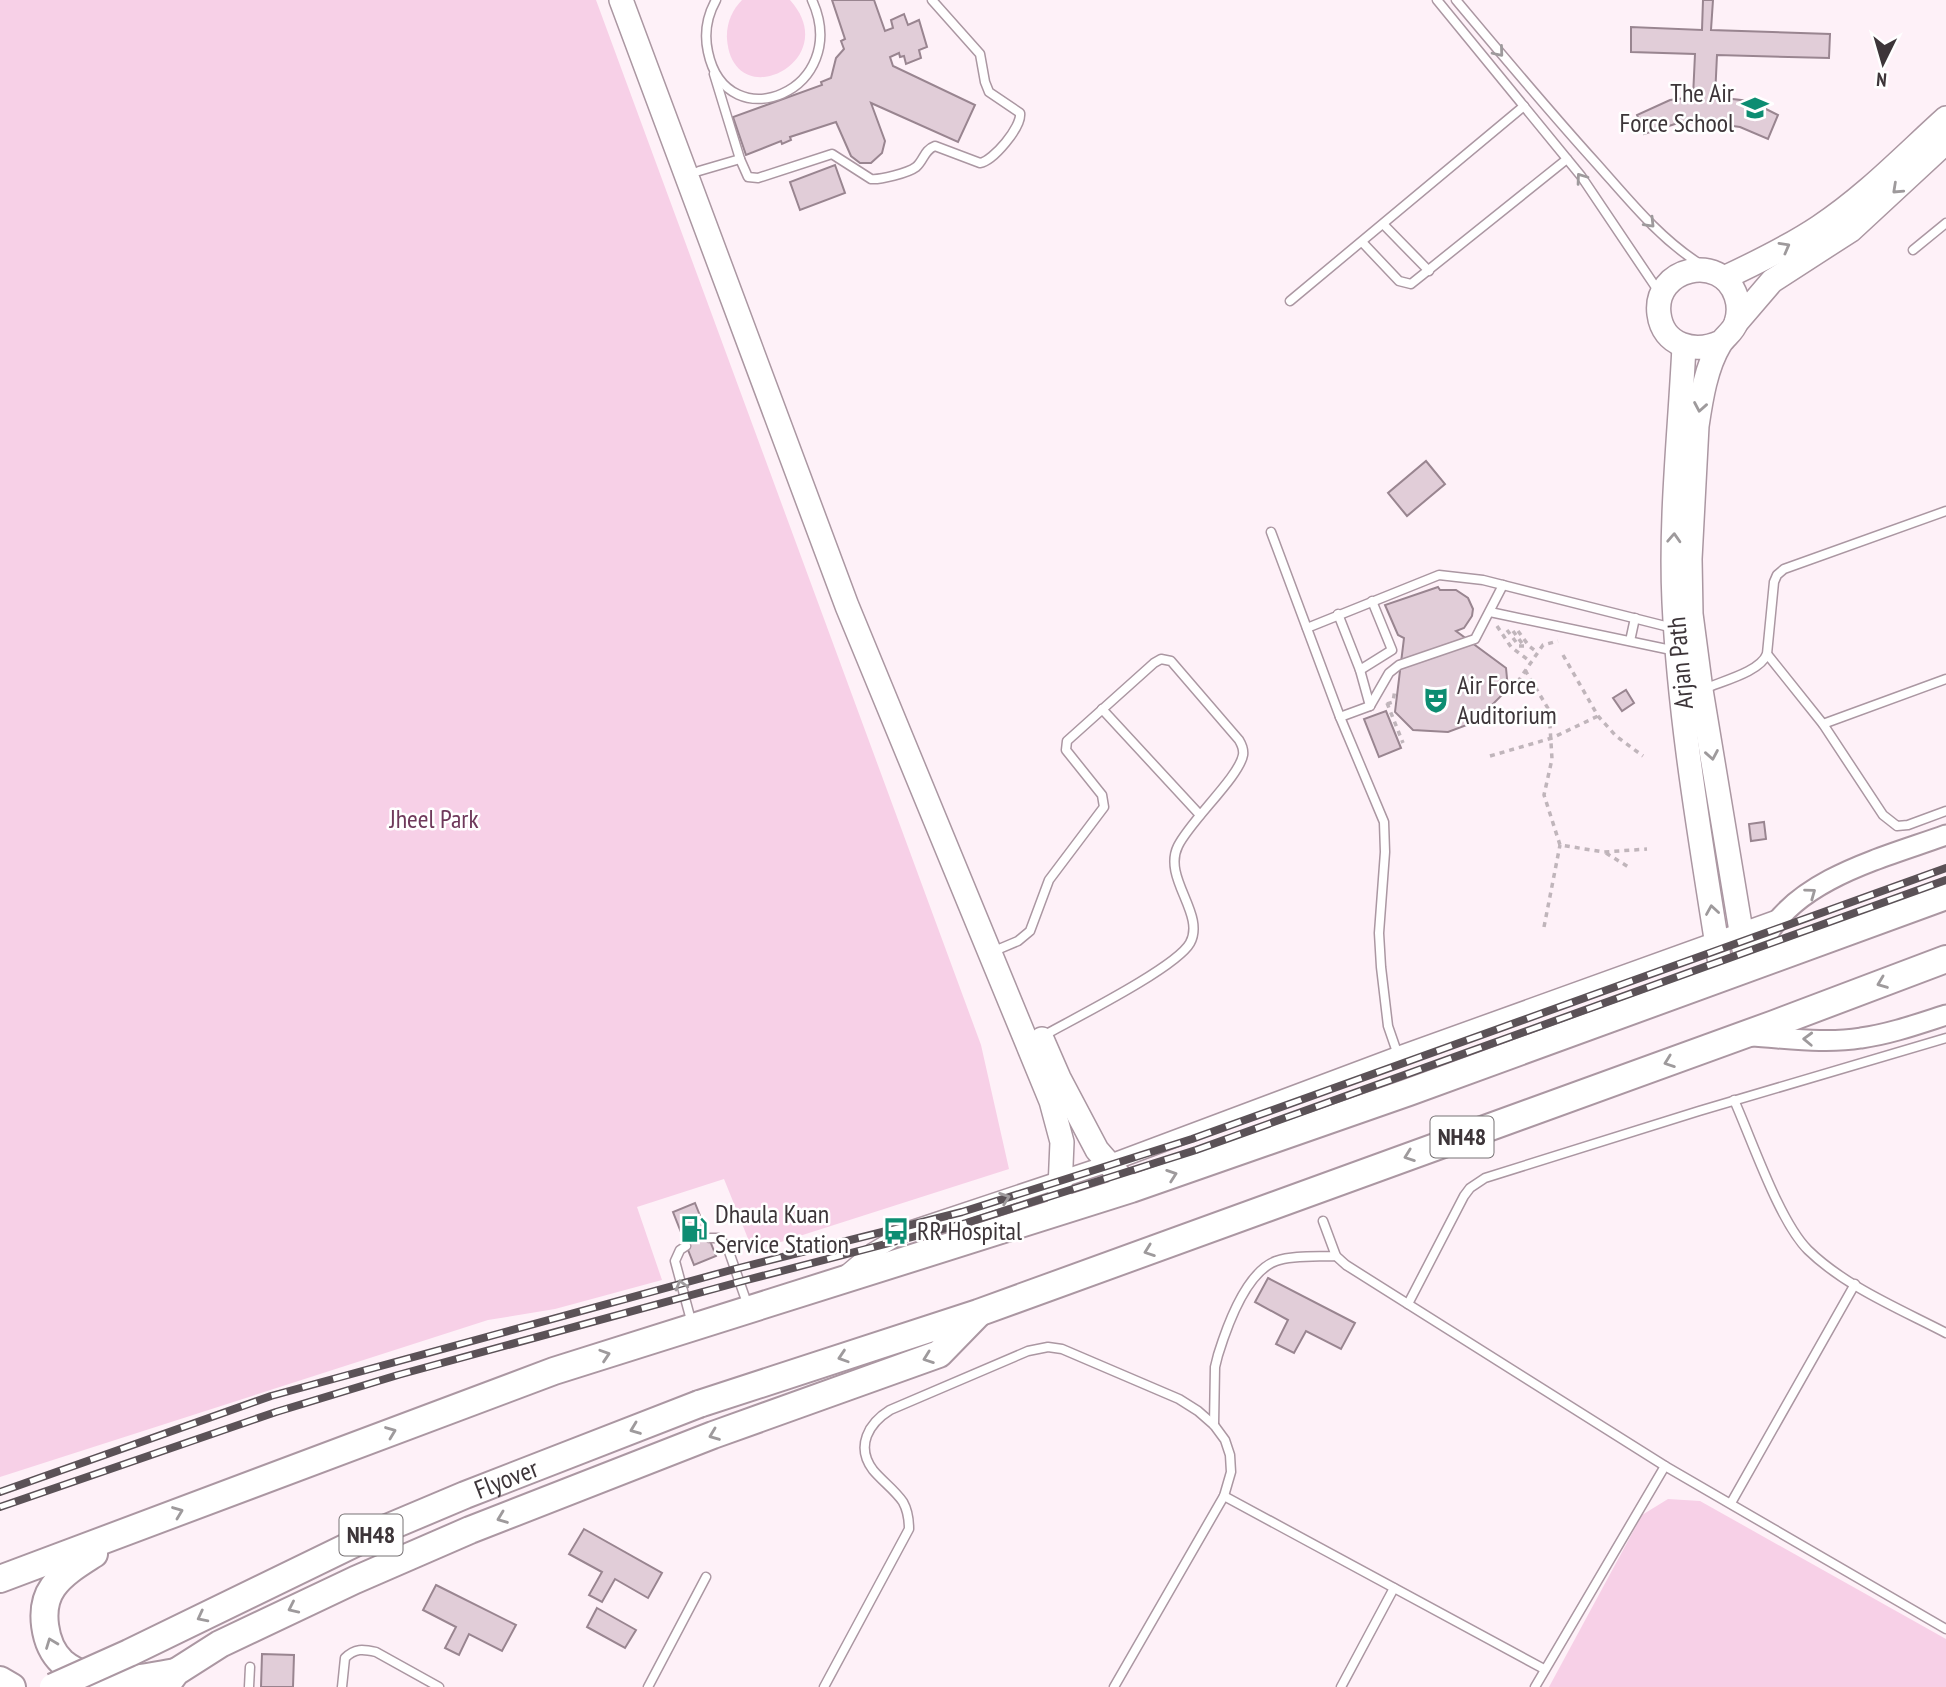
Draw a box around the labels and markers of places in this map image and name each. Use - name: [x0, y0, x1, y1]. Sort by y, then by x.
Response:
- place label: The Air Force School: [1619, 76, 1734, 139]
- school or university icon: The Air Force School: [1740, 93, 1770, 123]
- place label: Air Force Auditorium: [1457, 668, 1557, 731]
- theatre icon: Air Force Auditorium: [1421, 685, 1451, 715]
- place label: Dhaula Kuan Service Station: [715, 1197, 849, 1260]
- fuel station icon: Dhaula Kuan Service Station: [679, 1214, 709, 1244]
- place label: RR Hospital: [917, 1214, 1022, 1247]
- bus stop icon: RR Hospital: [881, 1216, 911, 1246]

